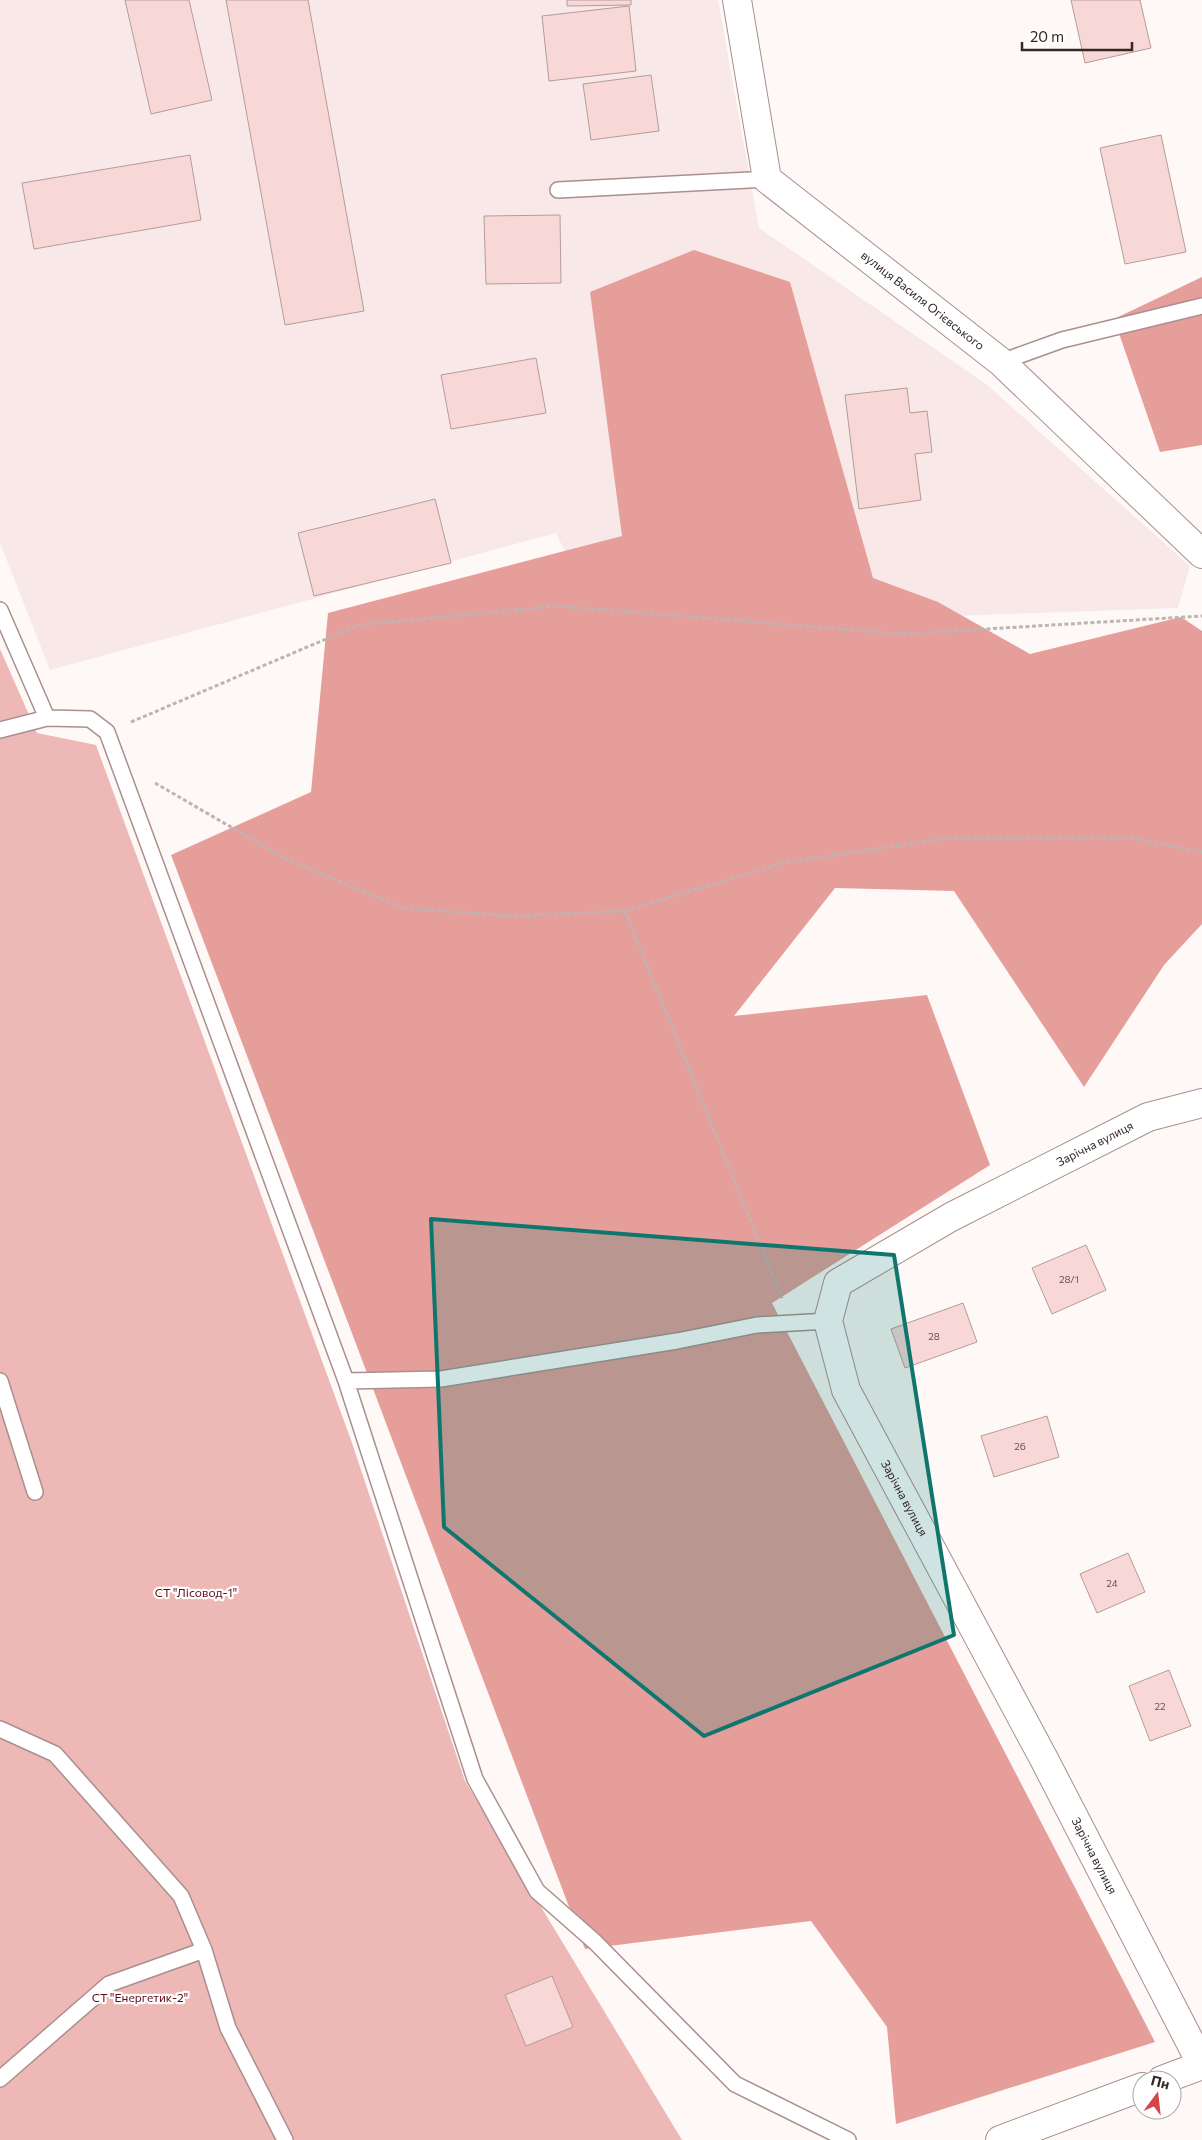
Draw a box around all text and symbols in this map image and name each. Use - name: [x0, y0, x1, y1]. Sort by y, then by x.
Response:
- scale bar: [1022, 20, 1132, 52]
- text: 20 m: [1030, 27, 1064, 45]
- street label: вулиця Василя Огієвського: [859, 247, 988, 352]
- street label: Зарічна вулиця: [1054, 1118, 1135, 1168]
- house number: 28/1: [1059, 1273, 1079, 1285]
- house number: 28: [928, 1330, 940, 1342]
- house number: 26: [1014, 1440, 1026, 1452]
- street label: Зарічна вулиця: [879, 1457, 931, 1538]
- house number: 24: [1106, 1577, 1118, 1589]
- park label: СТ "Лісовод-1": [155, 1585, 237, 1599]
- house number: 22: [1154, 1700, 1166, 1712]
- street label: Зарічна вулиця: [1069, 1815, 1120, 1896]
- park label: СТ "Енергетик-2": [92, 1990, 188, 2004]
- north arrow: [1132, 2070, 1182, 2120]
- text: Пн: [1149, 2071, 1172, 2093]

